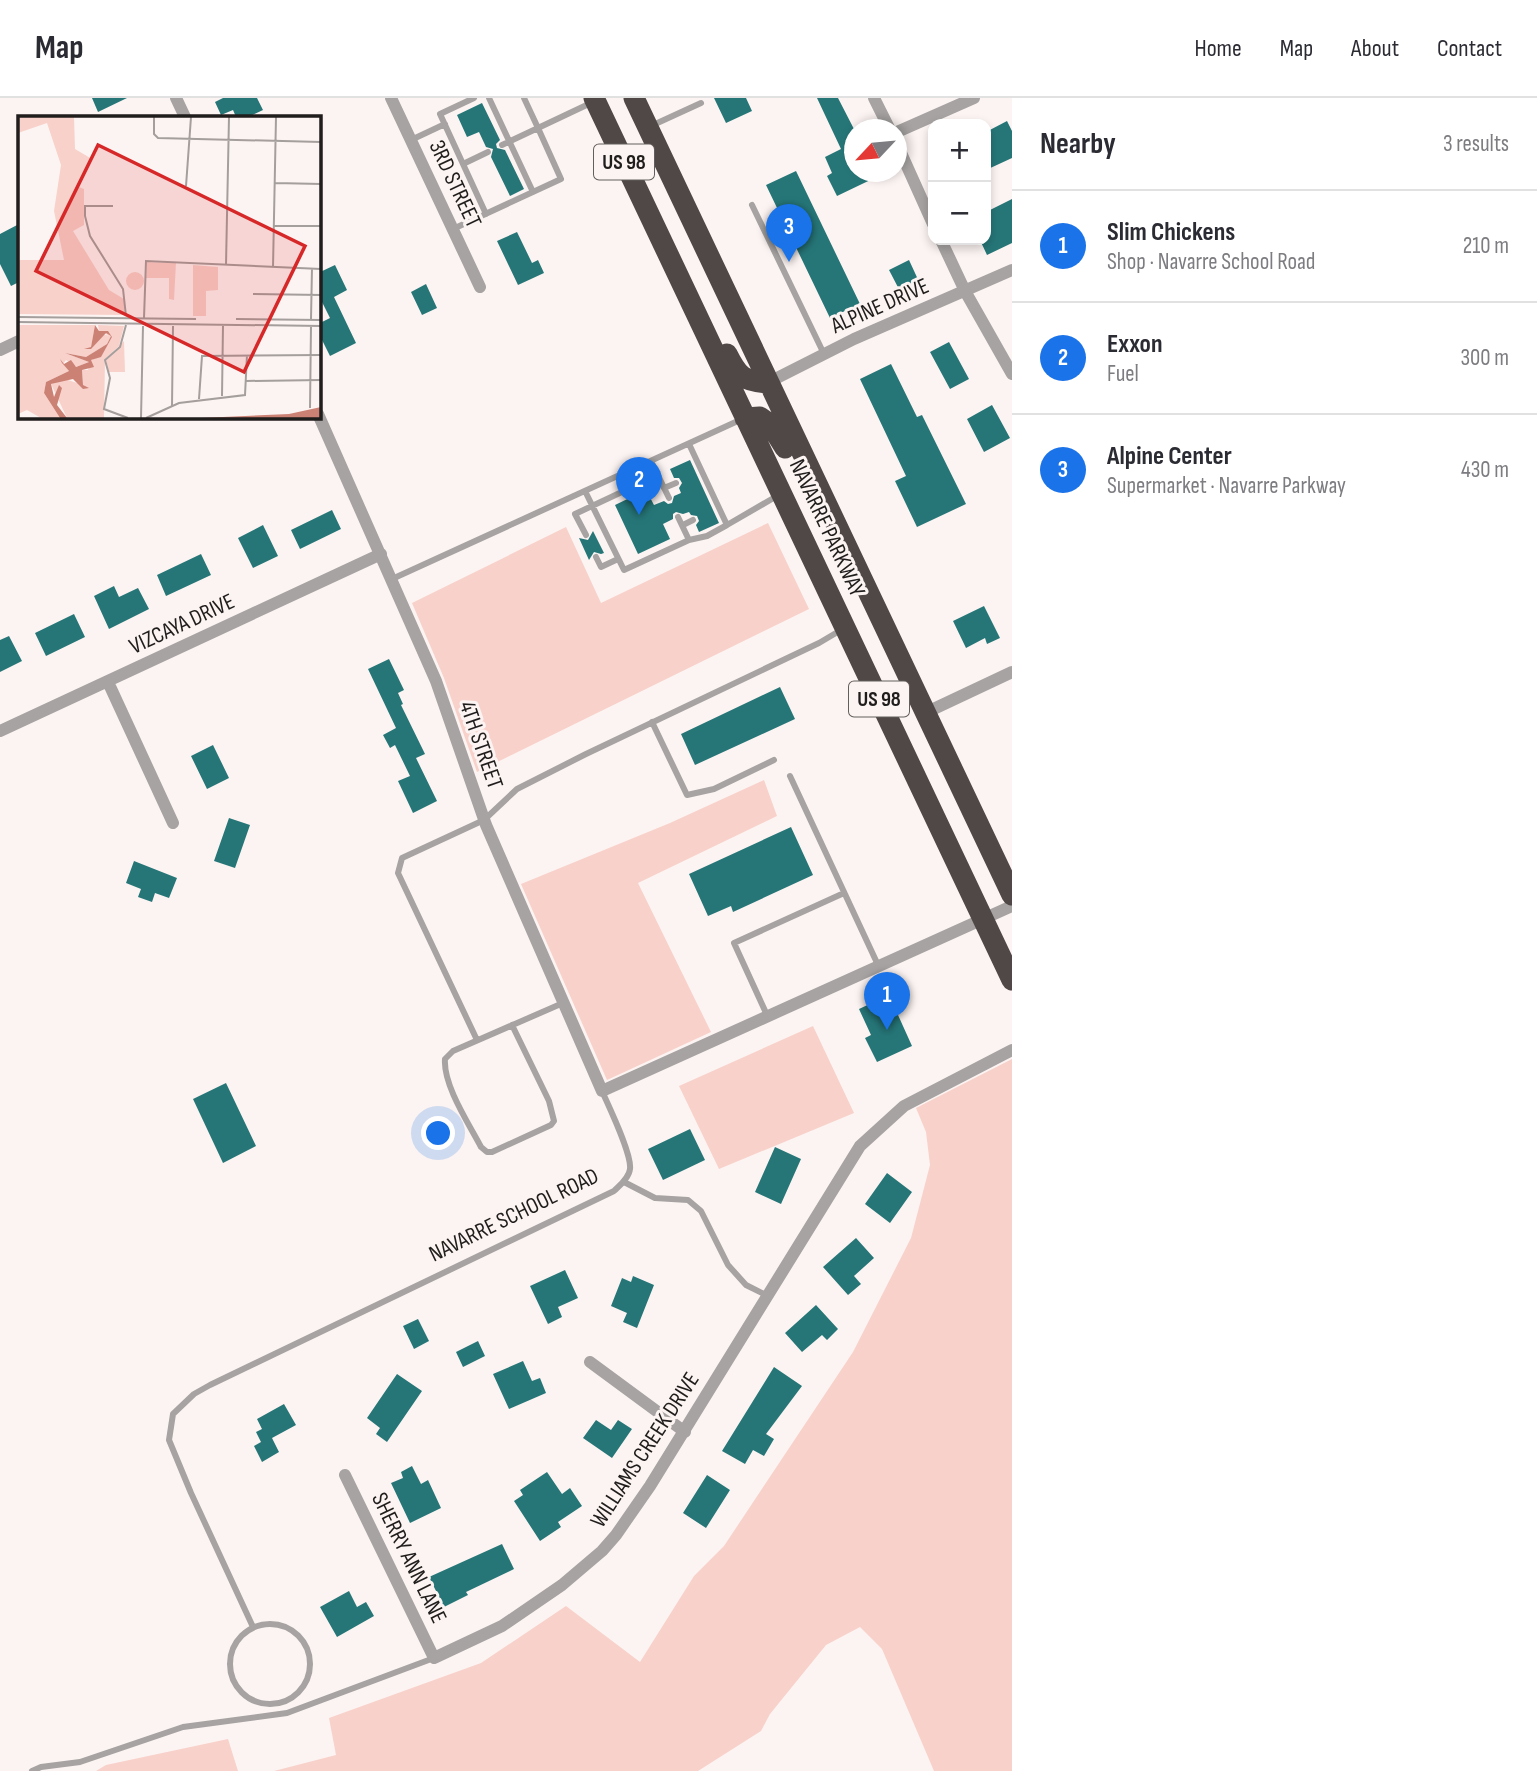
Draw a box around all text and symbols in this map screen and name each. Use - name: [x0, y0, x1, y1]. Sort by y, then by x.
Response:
- text: Map: [35, 28, 84, 68]
- text: Home: [1194, 34, 1242, 63]
- text: Map: [1280, 34, 1313, 63]
- text: About: [1351, 34, 1399, 63]
- text: Contact: [1437, 34, 1502, 63]
- inset map: [18, 116, 320, 418]
- north arrow: [844, 119, 907, 182]
- map controls: [928, 119, 991, 245]
- button: +: [928, 119, 991, 182]
- text: Nearby: [1040, 126, 1116, 162]
- text: 3 results: [1443, 130, 1509, 158]
- street label: 3RD STREET: [423, 136, 487, 232]
- road number: US 98: [594, 144, 654, 180]
- button: −: [928, 182, 991, 245]
- pin: 3: [766, 204, 812, 262]
- text: Slim Chickens: [1107, 217, 1235, 248]
- text: 1: [1058, 232, 1068, 260]
- text: 210 m: [1463, 232, 1509, 260]
- text: Shop · Navarre School Road: [1107, 248, 1315, 276]
- street label: ALPINE DRIVE: [826, 272, 933, 340]
- text: Exxon: [1107, 329, 1163, 360]
- text: 2: [1058, 344, 1068, 372]
- text: 300 m: [1460, 344, 1509, 372]
- text: Fuel: [1107, 360, 1139, 388]
- text: Alpine Center: [1107, 441, 1232, 472]
- street label: NAVARRE PARKWAY: [783, 455, 871, 601]
- text: 3: [1058, 456, 1068, 484]
- text: 430 m: [1461, 456, 1509, 484]
- pin: 2: [616, 457, 662, 515]
- text: Supermarket · Navarre Parkway: [1107, 472, 1346, 500]
- street label: VIZCAYA DRIVE: [125, 587, 239, 661]
- road number: US 98: [849, 682, 909, 716]
- street label: 4TH STREET: [453, 697, 509, 793]
- pin: 1: [864, 972, 910, 1030]
- your location: [421, 1116, 455, 1150]
- street label: NAVARRE SCHOOL ROAD: [425, 1162, 603, 1268]
- street label: WILLIAMS CREEK DRIVE: [584, 1367, 706, 1533]
- street label: SHERRY ANN LANE: [365, 1488, 453, 1628]

